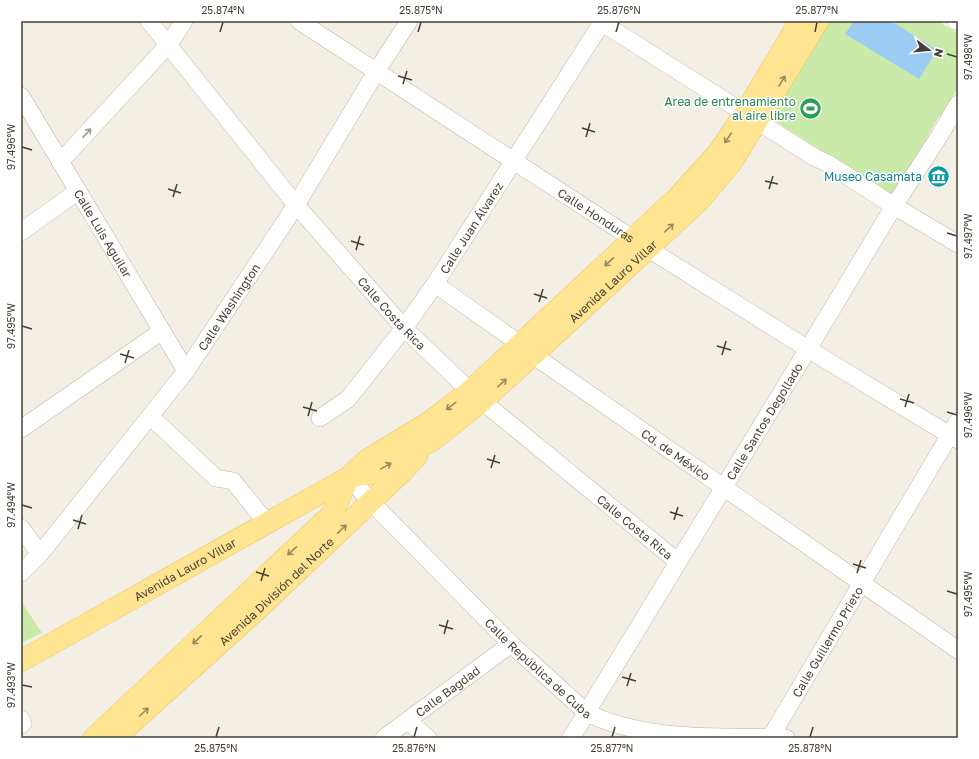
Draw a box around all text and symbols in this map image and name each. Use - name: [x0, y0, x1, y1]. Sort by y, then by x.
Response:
- text: 25.874°N: [201, 4, 245, 16]
- text: 25.875°N: [399, 4, 443, 16]
- text: 25.876°N: [597, 4, 641, 16]
- text: 25.877°N: [796, 4, 838, 16]
- north arrow: [909, 30, 949, 70]
- text: 97.498°W: [962, 34, 974, 80]
- text: N: [932, 47, 946, 59]
- one-way arrow: [778, 75, 786, 87]
- place label: Area de entrenamiento al aire libre: [665, 94, 796, 123]
- sports icon: Area de entrenamiento al aire libre: [798, 95, 824, 121]
- text: 97.496°W: [5, 124, 17, 170]
- one-way arrow: [82, 128, 91, 138]
- one-way arrow: [724, 132, 732, 143]
- museum icon: Museo Casamata: [925, 163, 951, 189]
- place label: Museo Casamata: [824, 169, 922, 184]
- street label: Calle Juan Álvarez: [436, 179, 506, 276]
- street label: Calle Honduras: [555, 184, 638, 245]
- street label: Calle Luis Aguilar: [71, 186, 136, 280]
- text: 97.497°W: [962, 213, 974, 259]
- one-way arrow: [664, 223, 675, 232]
- street label: Avenida Lauro Villar: [566, 236, 660, 326]
- one-way arrow: [604, 257, 615, 266]
- street label: Calle Washington: [194, 260, 263, 353]
- street label: Calle Costa Rica: [355, 273, 429, 352]
- text: 97.495°W: [5, 303, 17, 349]
- street label: Calle Santos Degollado: [723, 360, 805, 483]
- one-way arrow: [497, 378, 507, 387]
- text: 97.496°W: [962, 392, 974, 438]
- one-way arrow: [446, 401, 457, 410]
- street label: Cd. de México: [639, 425, 713, 483]
- one-way arrow: [380, 462, 392, 469]
- text: 97.494°W: [5, 482, 17, 528]
- street label: Calle Costa Rica: [594, 491, 676, 562]
- one-way arrow: [337, 524, 347, 534]
- street label: Avenida Lauro Villar: [131, 534, 239, 604]
- street label: Avenida División del Norte: [216, 534, 337, 648]
- one-way arrow: [287, 547, 297, 556]
- text: 97.495°W: [962, 571, 974, 617]
- street label: Calle Guillermo Prieto: [788, 584, 866, 700]
- street label: Calle República de Cuba: [482, 615, 593, 721]
- one-way arrow: [193, 635, 203, 644]
- text: 97.493°W: [5, 662, 17, 708]
- street label: Calle Bagdad: [412, 662, 483, 720]
- one-way arrow: [139, 707, 149, 717]
- text: 25.875°N: [194, 742, 238, 754]
- text: 25.876°N: [392, 742, 436, 754]
- text: 25.877°N: [591, 742, 633, 754]
- text: 25.878°N: [788, 742, 832, 754]

